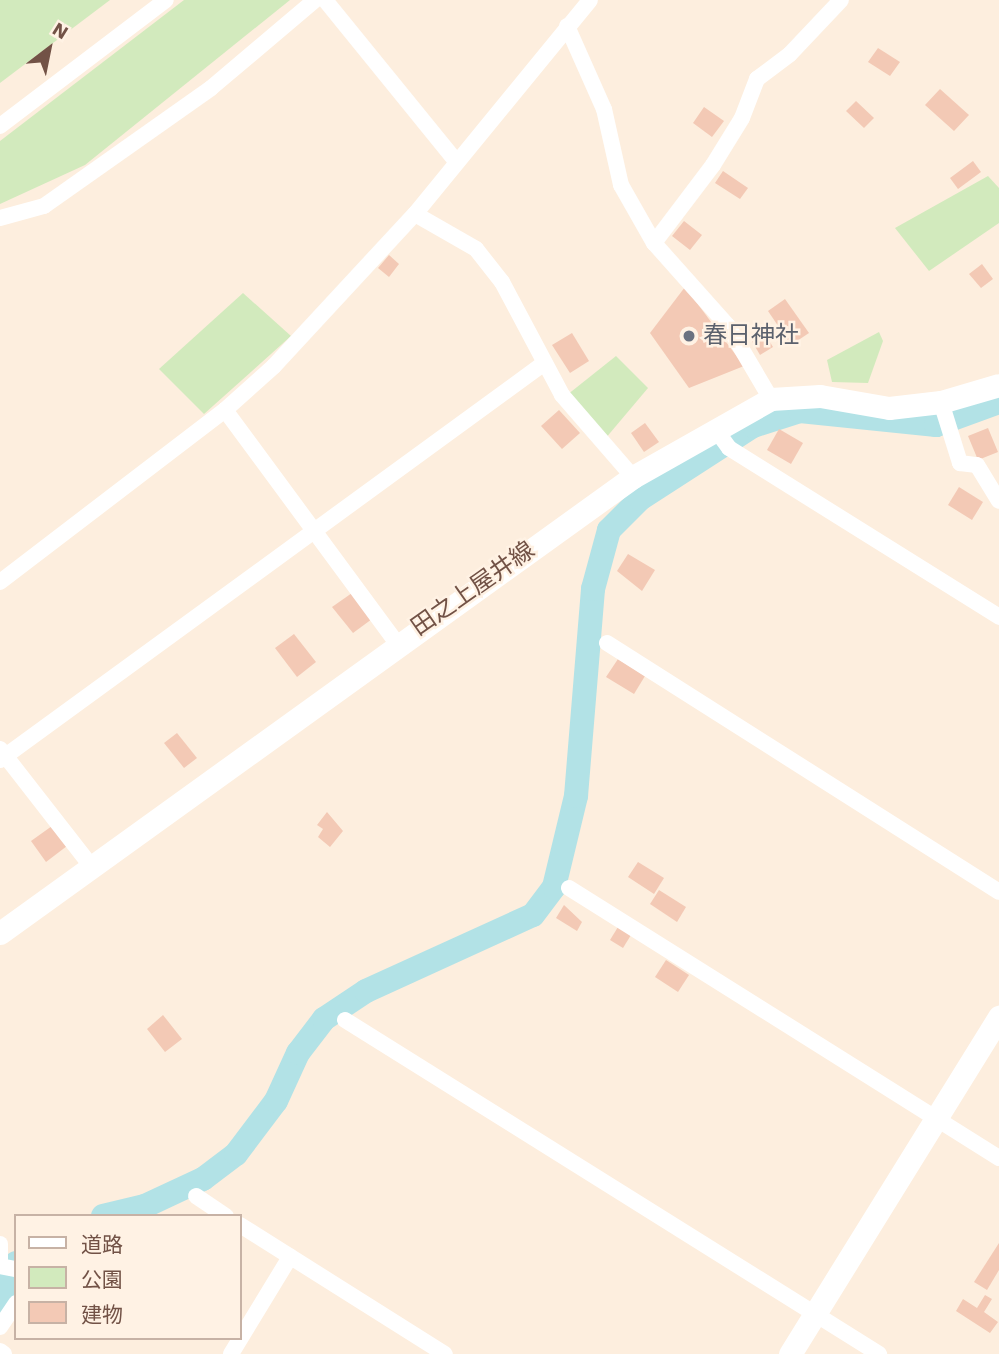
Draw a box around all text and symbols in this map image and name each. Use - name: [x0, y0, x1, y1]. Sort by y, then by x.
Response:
- north arrow: [14, 14, 84, 84]
- text: N: [48, 17, 72, 44]
- place label: 春日神社: [703, 322, 799, 350]
- marker: 春日神社: [681, 328, 697, 344]
- street label: 田之上屋井線: [406, 536, 540, 642]
- legend: [14, 1214, 242, 1340]
- text: 道路: [81, 1232, 123, 1257]
- text: 公園: [81, 1267, 123, 1292]
- text: 建物: [81, 1302, 123, 1327]

